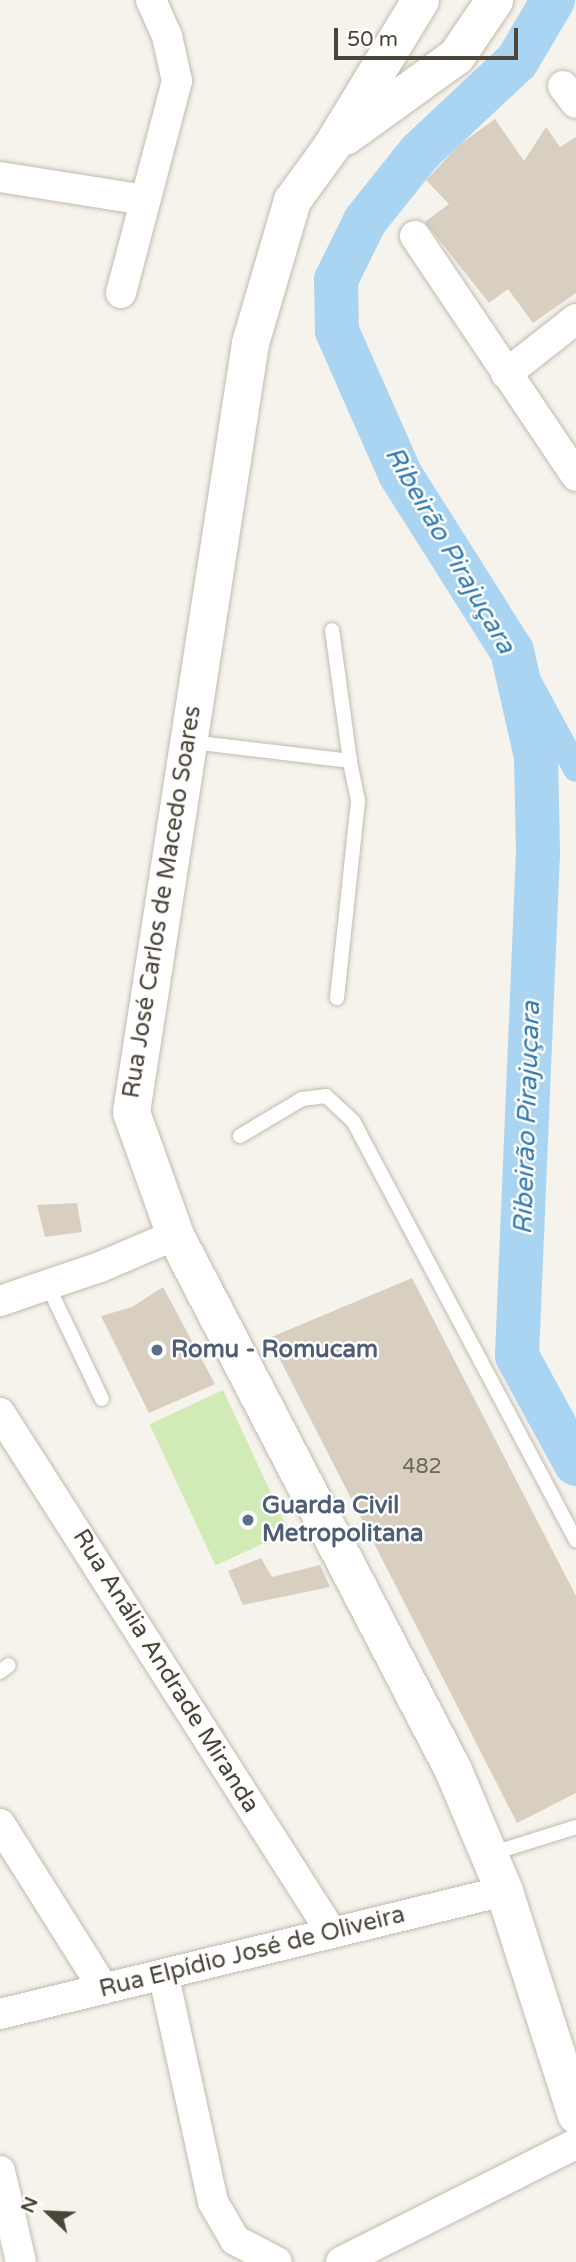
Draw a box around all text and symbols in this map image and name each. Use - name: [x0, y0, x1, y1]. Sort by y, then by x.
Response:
- scale bar: [338, 14, 522, 58]
- text: 50 m: [347, 27, 398, 52]
- water label: Ribeirão Pirajuçara: [378, 441, 522, 659]
- street label: Rua José Carlos de Macedo Soares: [117, 704, 207, 1100]
- water label: Ribeirão Pirajuçara: [507, 1001, 547, 1235]
- place label: Romu - Romucam: [171, 1336, 378, 1364]
- marker: Romu - Romucam: [149, 1342, 165, 1358]
- house number: 482: [402, 1454, 442, 1480]
- place label: Guarda Civil Metropolitana: [262, 1492, 423, 1548]
- marker: Guarda Civil Metropolitana: [240, 1512, 256, 1528]
- street label: Rua Anália Andrade Miranda: [67, 1524, 265, 1818]
- street label: Rua Elpídio José de Oliveira: [96, 1900, 408, 2004]
- north arrow: [14, 2178, 84, 2248]
- text: N: [17, 2193, 43, 2216]

